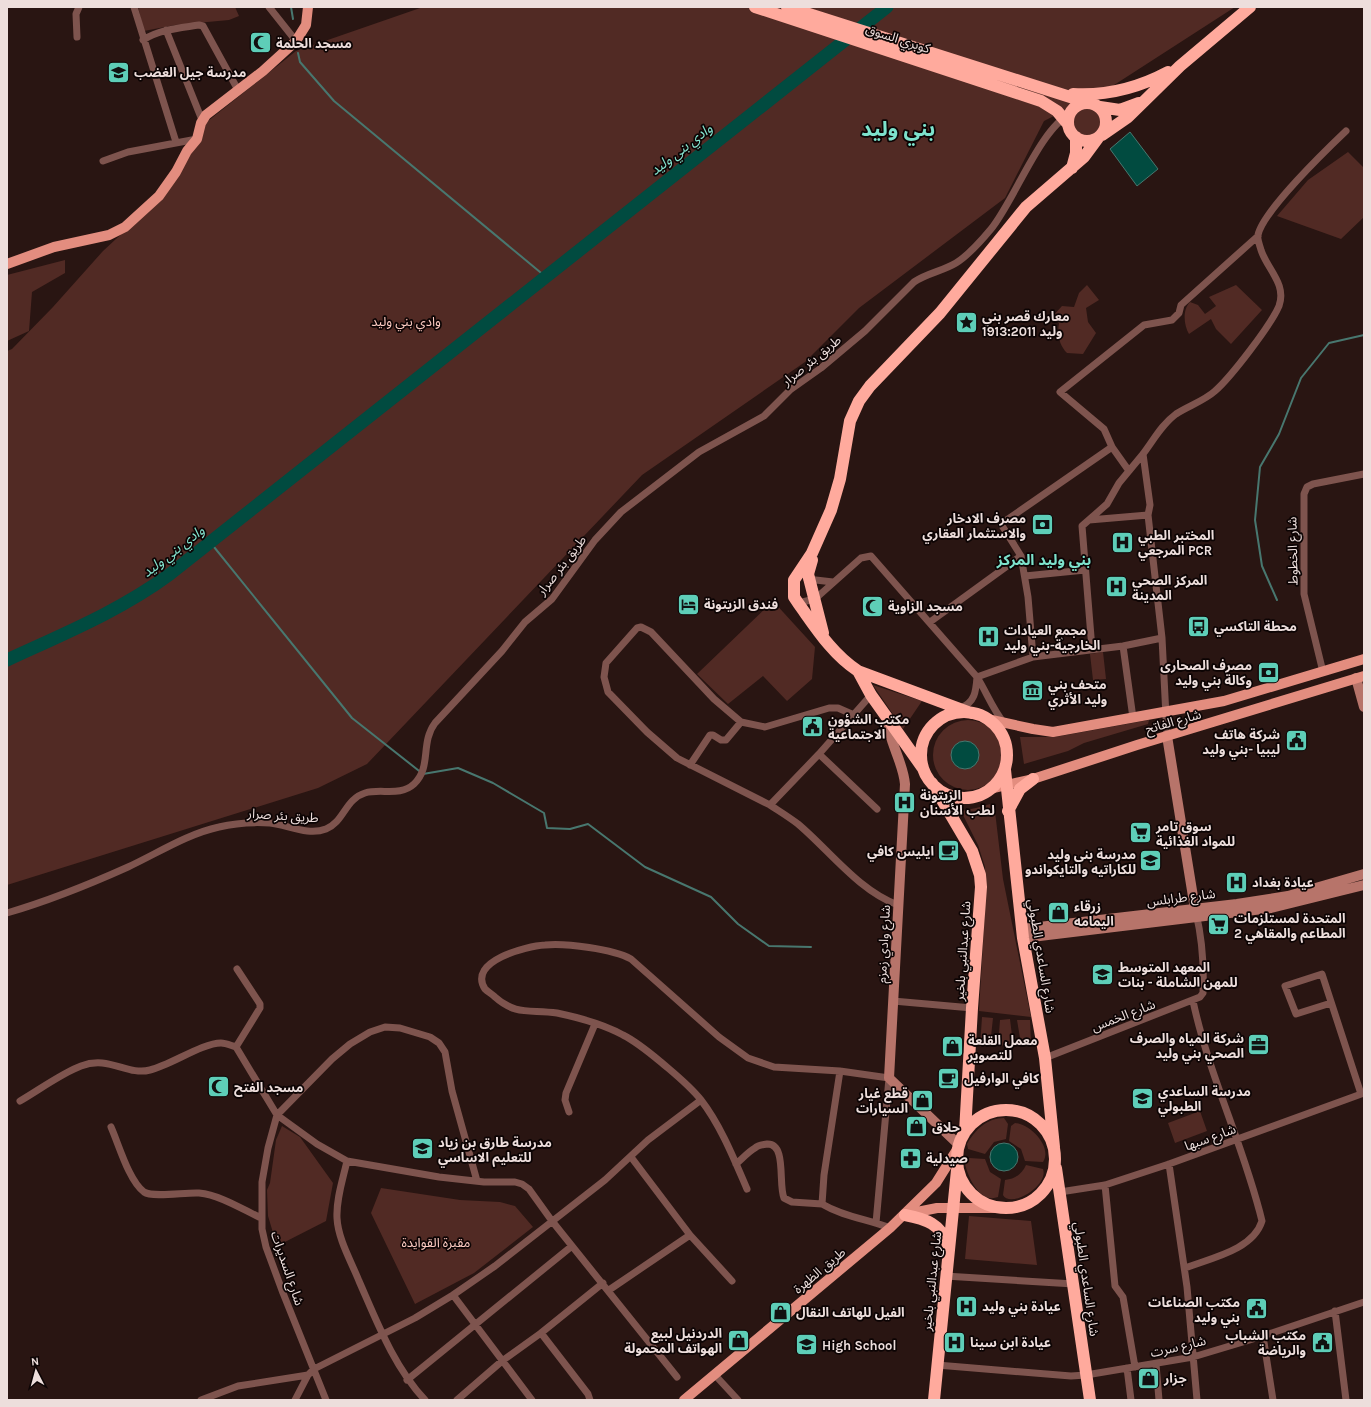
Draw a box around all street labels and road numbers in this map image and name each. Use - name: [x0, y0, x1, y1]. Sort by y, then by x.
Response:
- street label: كوبري السوق: [863, 21, 933, 59]
- street label: طريق بئر صرار: [778, 332, 845, 390]
- street label: شارع الخطوط: [1284, 516, 1304, 586]
- street label: طريق بئر صرار: [533, 532, 590, 600]
- street label: شارع الفاتح: [1143, 706, 1204, 739]
- street label: طريق بئر صرار: [246, 805, 319, 826]
- street label: شارع طرابلس: [1146, 886, 1217, 912]
- street label: شارع الساعدي الطبولي: [1022, 898, 1058, 1015]
- street label: شارع عبدالنبي بلخير: [951, 901, 976, 1003]
- street label: شارع وادي زمزم: [874, 904, 896, 984]
- street label: شارع الخمس: [1089, 996, 1158, 1037]
- street label: شارع سبها: [1182, 1121, 1239, 1156]
- street label: شارع الساعدي الطبولي: [1068, 1221, 1102, 1338]
- street label: شارع السديرات: [265, 1229, 307, 1308]
- street label: شارع عبدالنبي بلخير: [919, 1231, 947, 1333]
- street label: طريق الظهرة: [790, 1244, 849, 1297]
- street label: شارع سرت: [1149, 1333, 1208, 1363]

